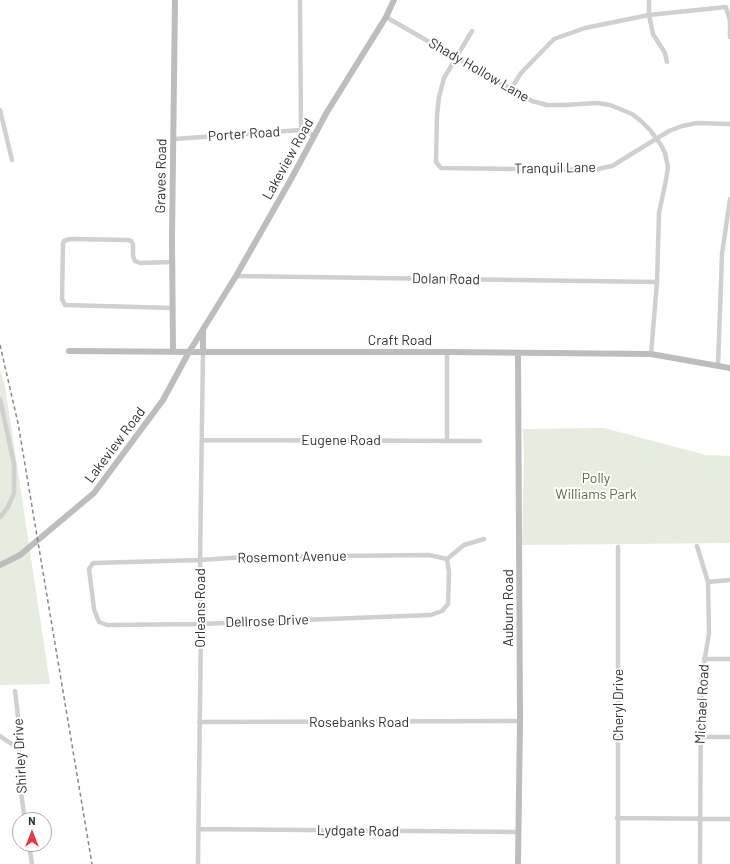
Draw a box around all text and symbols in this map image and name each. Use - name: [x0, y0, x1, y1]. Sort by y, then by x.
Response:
- street label: Shady Hollow Lane: [426, 34, 532, 106]
- street label: Lakeview Road: [259, 115, 317, 203]
- street label: Porter Road: [207, 123, 281, 145]
- street label: Graves Road: [152, 138, 170, 214]
- street label: Tranquil Lane: [514, 159, 596, 177]
- street label: Dolan Road: [412, 270, 480, 288]
- street label: Craft Road: [368, 332, 432, 348]
- street label: Lakeview Road: [81, 404, 149, 486]
- street label: Eugene Road: [301, 432, 381, 448]
- park label: Polly Williams Park: [555, 470, 637, 502]
- street label: Rosemont Avenue: [237, 548, 347, 566]
- street label: Orleans Road: [192, 568, 208, 648]
- street label: Auburn Road: [500, 569, 516, 647]
- street label: Dellrose Drive: [225, 611, 309, 631]
- street label: Michael Road: [692, 664, 712, 744]
- street label: Cheryl Drive: [610, 669, 626, 741]
- street label: Rosebanks Road: [309, 714, 409, 730]
- street label: Shirley Drive: [10, 718, 30, 794]
- north arrow: [12, 812, 52, 852]
- text: N: [28, 814, 36, 827]
- street label: Lydgate Road: [317, 822, 399, 840]

